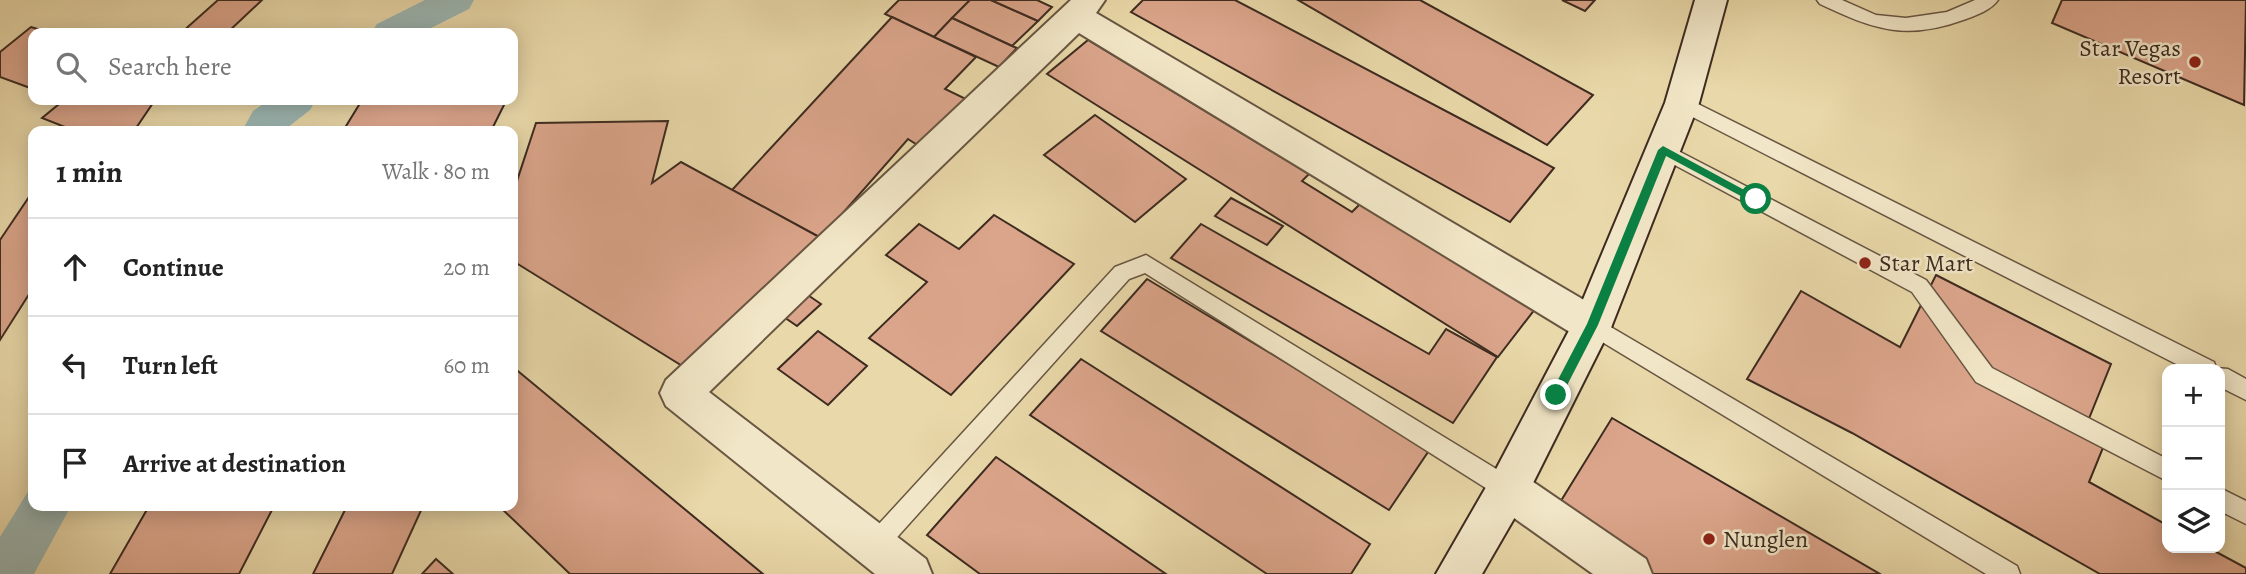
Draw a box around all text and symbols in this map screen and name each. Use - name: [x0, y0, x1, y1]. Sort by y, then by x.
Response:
- search box: [28, 28, 518, 105]
- place label: Star Vegas Resort: [2079, 32, 2181, 92]
- icon: search: [52, 48, 90, 86]
- text: Search here: [108, 49, 232, 84]
- marker: Star Vegas Resort: [2187, 54, 2203, 70]
- text: 1 min: [56, 152, 123, 192]
- text: Walk · 80 m: [382, 156, 490, 187]
- route start: [1740, 183, 1771, 214]
- place label: Star Mart: [1879, 247, 1973, 279]
- icon: ahead: [56, 248, 94, 286]
- text: Continue: [123, 250, 224, 285]
- text: 20 m: [443, 252, 490, 283]
- marker: Star Mart: [1857, 255, 1873, 271]
- icon: left: [56, 346, 94, 384]
- text: Turn left: [123, 348, 218, 383]
- text: 60 m: [443, 350, 490, 381]
- map controls: [2162, 364, 2225, 553]
- button: +: [2162, 364, 2225, 427]
- route end: [1540, 379, 1571, 410]
- button: −: [2162, 427, 2225, 490]
- icon: arrive: [56, 444, 94, 482]
- text: Arrive at destination: [123, 446, 346, 481]
- button: layers: [2162, 490, 2225, 553]
- place label: Nunglen: [1723, 523, 1808, 555]
- marker: Nunglen: [1701, 531, 1717, 547]

